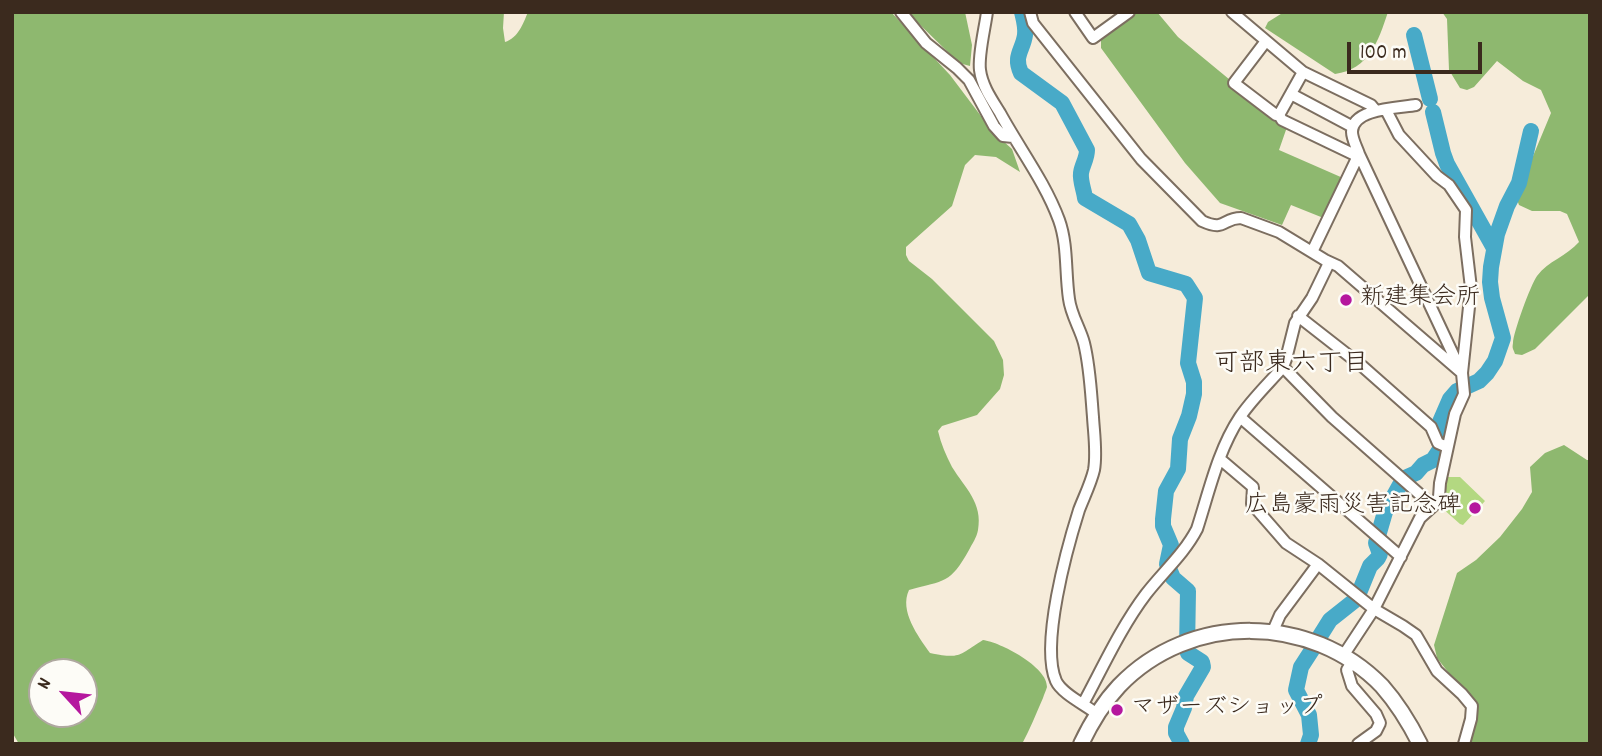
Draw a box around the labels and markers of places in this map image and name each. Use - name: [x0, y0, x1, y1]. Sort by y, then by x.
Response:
- place label: 新建集会所: [1360, 286, 1480, 314]
- marker: 新建集会所: [1338, 292, 1354, 308]
- place label: 広島豪雨災害記念碑: [1245, 494, 1461, 522]
- marker: 広島豪雨災害記念碑: [1467, 500, 1483, 516]
- place label: マザーズショップ: [1131, 696, 1323, 724]
- marker: マザーズショップ: [1109, 702, 1125, 718]

